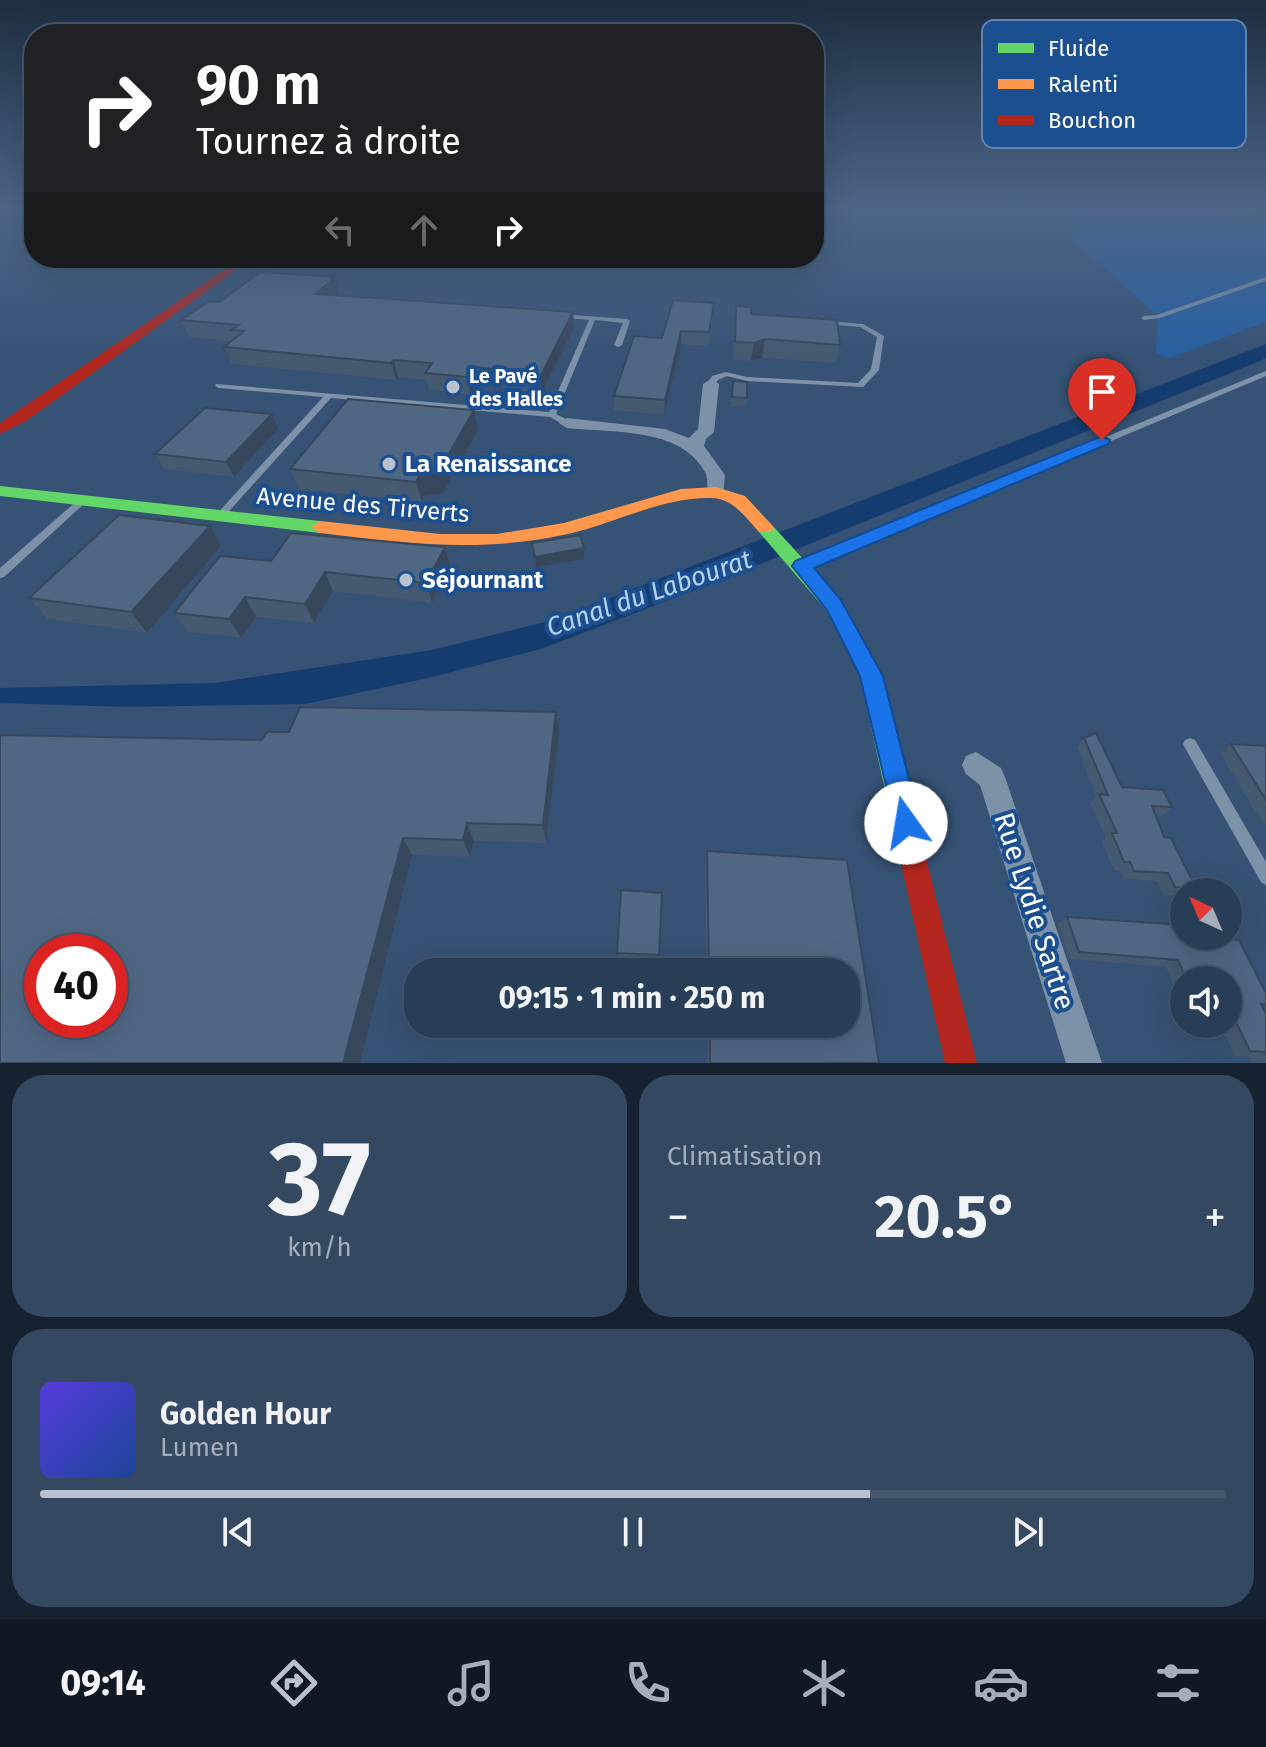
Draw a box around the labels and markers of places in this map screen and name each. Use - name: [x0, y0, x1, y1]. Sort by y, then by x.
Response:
- pin: [1068, 358, 1136, 440]
- place label: Le Pavé des Halles: [469, 364, 563, 411]
- marker: Le Pavé des Halles: [444, 378, 462, 396]
- place label: La Renaissance: [405, 450, 571, 478]
- marker: La Renaissance: [380, 455, 398, 473]
- place label: Séjournant: [422, 566, 544, 594]
- marker: Séjournant: [397, 571, 415, 589]

